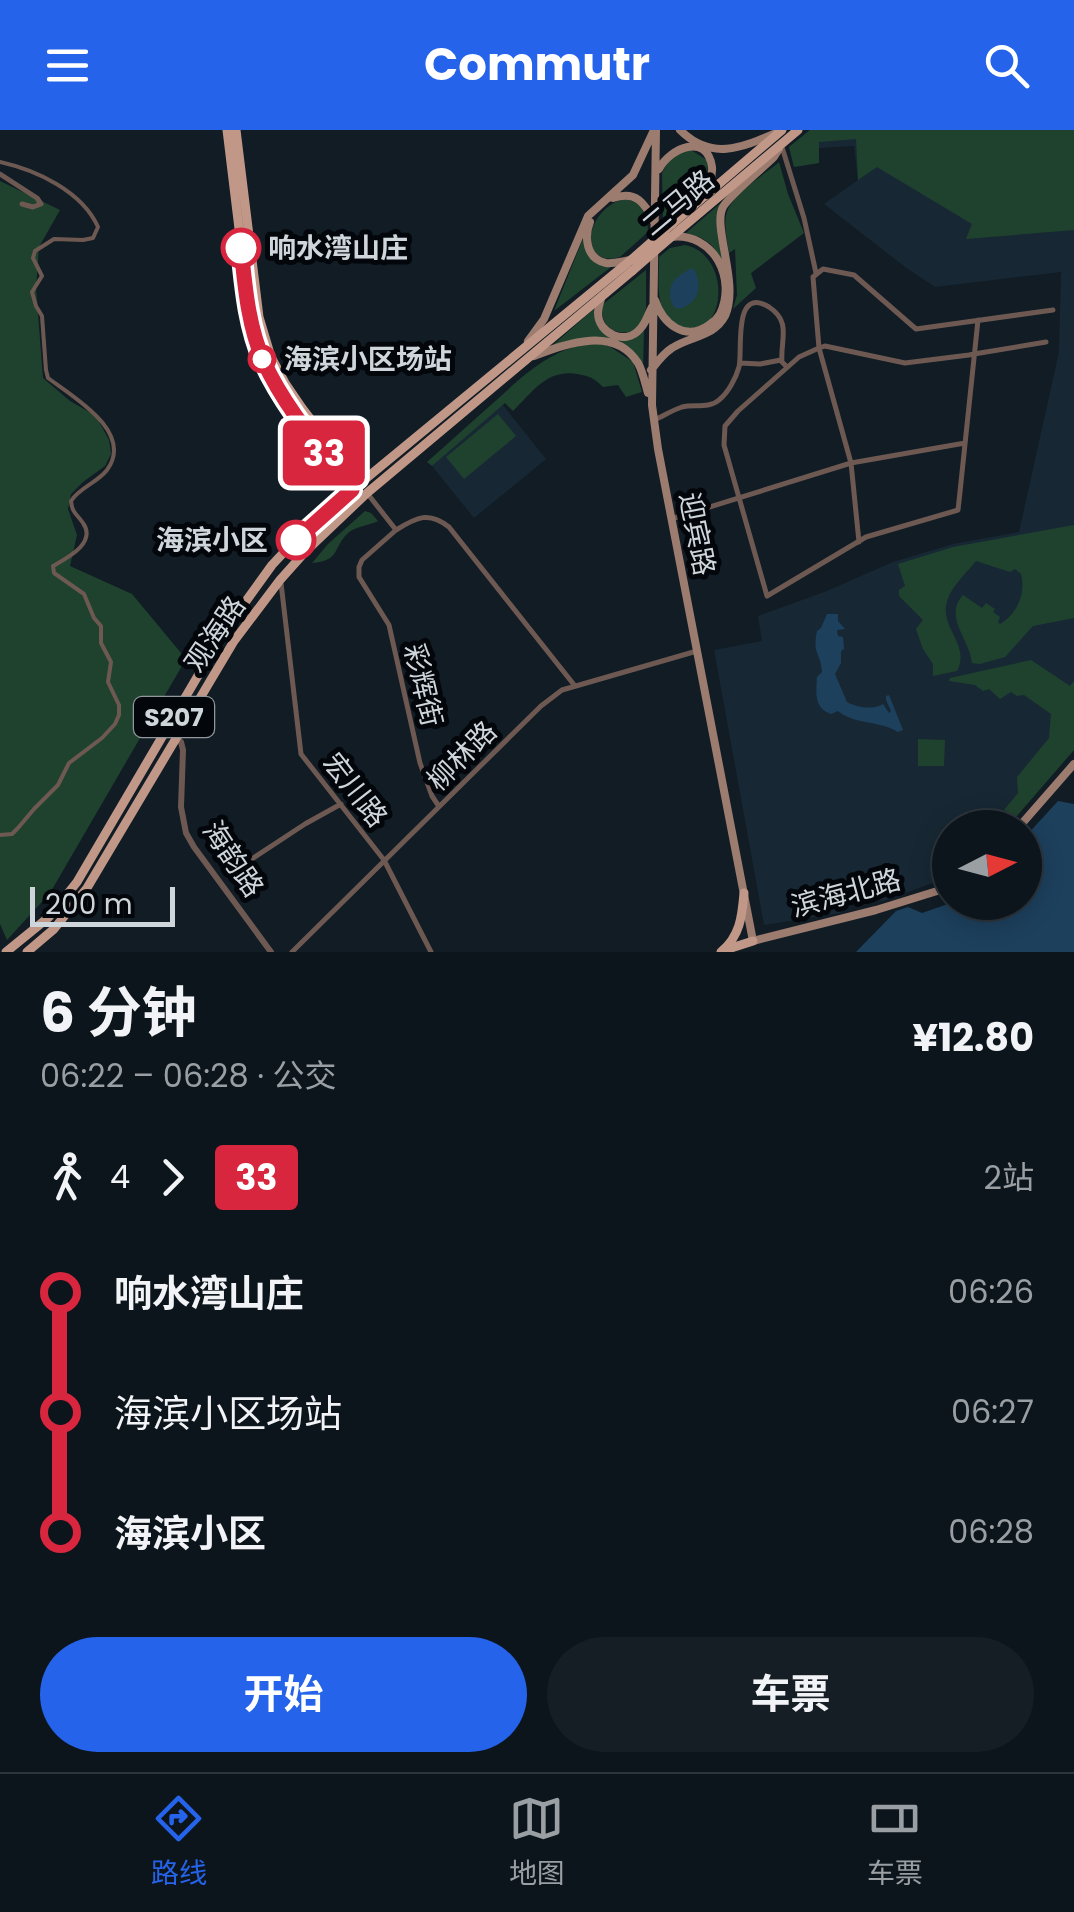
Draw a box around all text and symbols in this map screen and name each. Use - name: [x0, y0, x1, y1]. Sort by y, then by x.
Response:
- text: Commutr: [424, 33, 650, 96]
- icon: menu: [40, 38, 95, 93]
- icon: search: [979, 38, 1034, 93]
- street label: 二马路: [633, 161, 723, 245]
- marker: 响水湾山庄: [222, 229, 260, 267]
- place label: 响水湾山庄: [268, 229, 408, 268]
- place label: 海滨小区场站: [284, 340, 452, 379]
- marker: 海滨小区场站: [249, 346, 275, 372]
- line badge: 33: [279, 420, 369, 486]
- text: 33: [303, 429, 345, 478]
- street label: 迎宾路: [670, 489, 724, 579]
- place label: 海滨小区: [156, 521, 268, 560]
- marker: 海滨小区: [277, 521, 315, 559]
- street label: 观海路: [175, 588, 255, 680]
- street label: 彩辉街: [395, 640, 451, 730]
- road number: S207: [134, 697, 214, 737]
- street label: 柳林路: [419, 713, 505, 799]
- street label: 宏川路: [314, 745, 396, 835]
- north arrow: [932, 810, 1042, 920]
- map controls: [932, 810, 1042, 920]
- street label: 海韵路: [193, 813, 273, 905]
- street label: 滨海北路: [787, 860, 905, 926]
- scale bar: [30, 882, 175, 926]
- text: 200 m: [45, 885, 133, 924]
- text: 6 分钟: [40, 974, 197, 1051]
- text: ¥12.80: [912, 1011, 1034, 1064]
- text: 06:22 – 06:28 · 公交: [40, 1053, 336, 1098]
- icon: walk: [40, 1150, 95, 1205]
- icon: forward: [145, 1150, 200, 1205]
- text: 33: [235, 1153, 278, 1202]
- text: 4: [110, 1154, 130, 1199]
- text: 2站: [984, 1155, 1034, 1200]
- text: 响水湾山庄: [114, 1267, 304, 1320]
- text: 06:26: [948, 1269, 1034, 1314]
- text: 海滨小区场站: [114, 1387, 342, 1440]
- text: 06:27: [951, 1389, 1034, 1434]
- text: 海滨小区: [114, 1507, 266, 1560]
- text: 06:28: [948, 1509, 1034, 1554]
- button: 开始: [40, 1637, 527, 1752]
- button: 车票: [547, 1637, 1034, 1752]
- tab: 路线: [151, 1791, 207, 1895]
- tab: 地图: [509, 1791, 565, 1895]
- tab: 车票: [867, 1791, 923, 1895]

